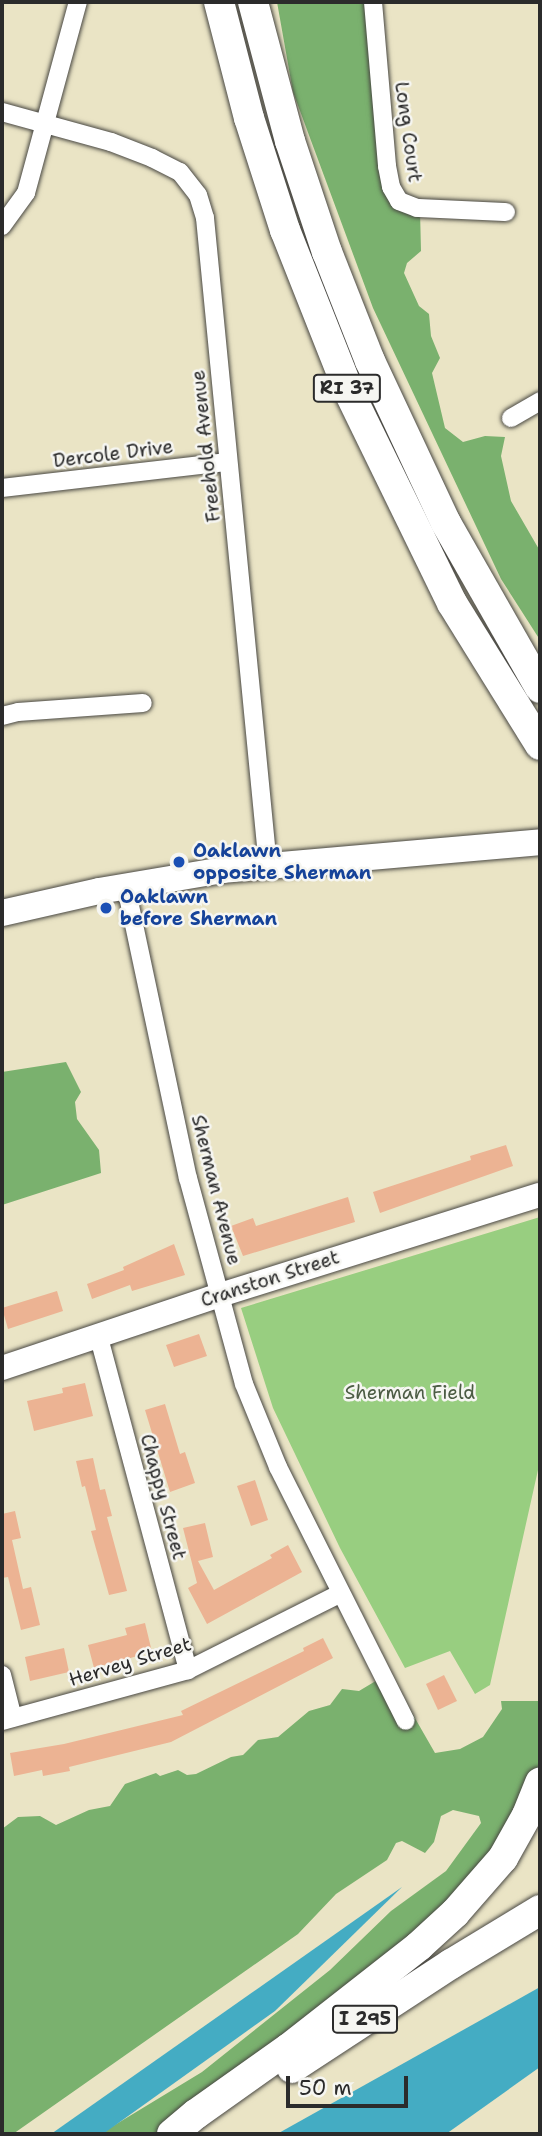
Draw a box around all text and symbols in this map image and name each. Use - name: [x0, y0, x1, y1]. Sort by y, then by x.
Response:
- street label: Long Court: [390, 80, 426, 184]
- street label: Freehold Avenue: [187, 369, 225, 523]
- road number: RI 37: [312, 374, 382, 402]
- street label: Dercole Drive: [52, 435, 174, 473]
- place label: Oaklawn opposite Sherman: [193, 840, 371, 884]
- marker: Oaklawn opposite Sherman: [171, 854, 187, 870]
- place label: Oaklawn before Sherman: [120, 886, 277, 930]
- marker: Oaklawn before Sherman: [98, 900, 114, 916]
- street label: Sherman Avenue: [186, 1112, 246, 1268]
- street label: Cranston Street: [198, 1246, 342, 1312]
- park label: Sherman Field: [345, 1382, 475, 1404]
- street label: Chappy Street: [135, 1432, 191, 1562]
- street label: Hervey Street: [66, 1633, 194, 1691]
- road number: I 295: [332, 2005, 398, 2034]
- scale bar: [290, 2062, 412, 2106]
- text: 50 m: [299, 2074, 352, 2102]

